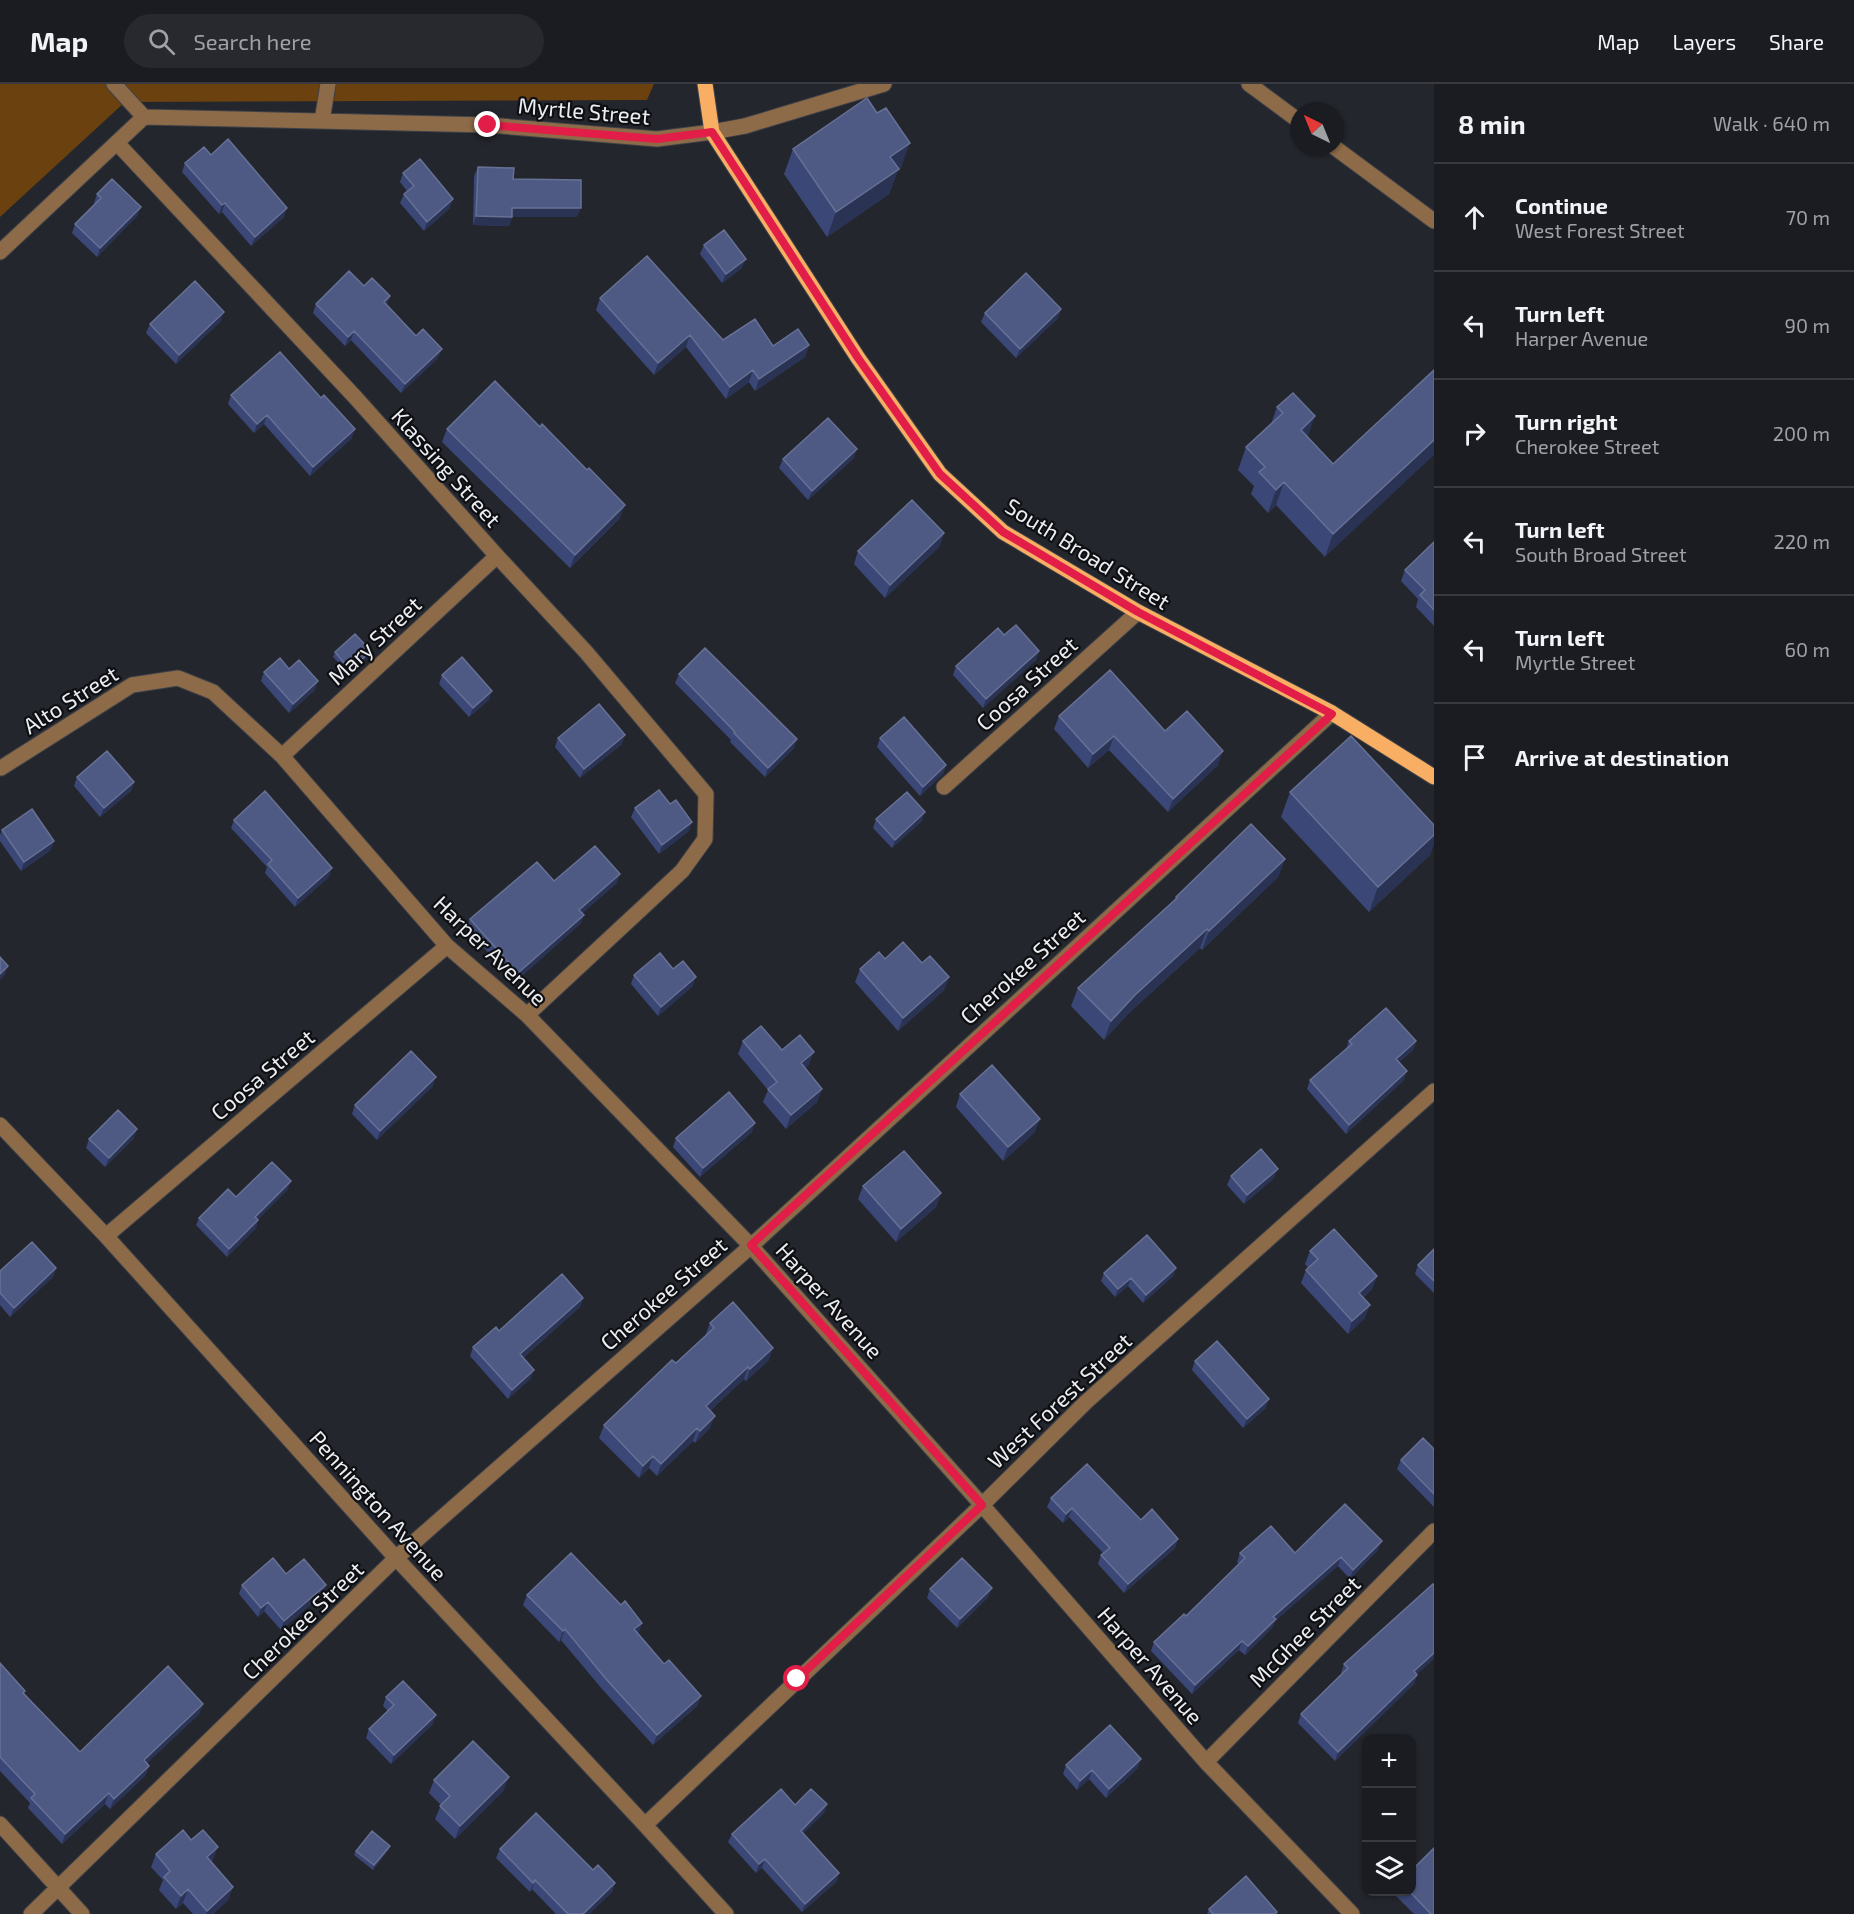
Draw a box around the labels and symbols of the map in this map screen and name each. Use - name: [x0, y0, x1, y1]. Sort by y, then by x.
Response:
- street label: Myrtle Street: [517, 91, 651, 129]
- north arrow: [1290, 102, 1344, 156]
- route end: [474, 111, 500, 137]
- street label: Klassing Street: [387, 402, 507, 532]
- street label: South Broad Street: [1001, 492, 1175, 614]
- street label: Mary Street: [322, 590, 426, 690]
- street label: Coosa Street: [970, 631, 1082, 735]
- street label: Alto Street: [18, 660, 122, 738]
- street label: Harper Avenue: [429, 890, 553, 1010]
- street label: Cherokee Street: [954, 903, 1090, 1029]
- street label: Coosa Street: [205, 1023, 319, 1125]
- street label: Cherokee Street: [595, 1231, 731, 1355]
- street label: Harper Avenue: [771, 1237, 889, 1363]
- street label: West Forest Street: [982, 1327, 1136, 1473]
- street label: Pennington Avenue: [305, 1425, 453, 1585]
- street label: Cherokee Street: [236, 1556, 368, 1684]
- street label: McGhee Street: [1243, 1570, 1365, 1692]
- street label: Harper Avenue: [1093, 1601, 1209, 1729]
- route start: [783, 1665, 809, 1691]

